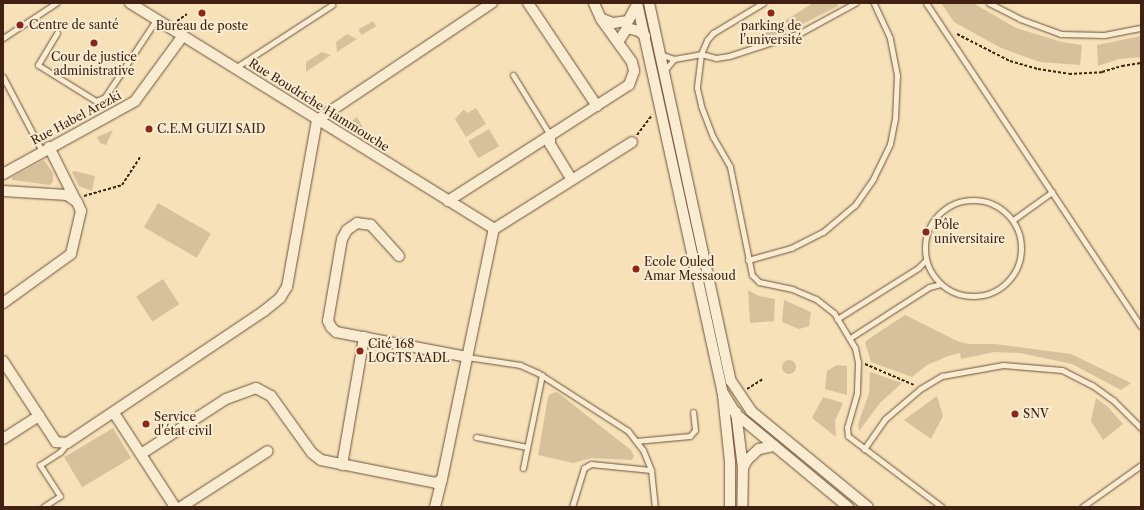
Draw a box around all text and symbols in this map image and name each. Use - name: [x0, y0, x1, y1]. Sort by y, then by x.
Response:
- marker: Bureau de poste: [197, 8, 207, 18]
- marker: parking de l'université: [766, 8, 776, 18]
- place label: Centre de santé: [29, 18, 119, 32]
- marker: Centre de santé: [14, 19, 26, 31]
- place label: Bureau de poste: [156, 19, 248, 33]
- place label: parking de l'université: [740, 19, 802, 47]
- marker: Cour de justice administrative: [89, 38, 99, 48]
- place label: Cour de justice administrative: [51, 50, 137, 78]
- street label: Rue Boudriche Hammouche: [246, 56, 392, 154]
- street label: Rue Habel Arezki: [28, 88, 124, 148]
- place label: C.E.M GUIZI SAID: [157, 122, 265, 136]
- marker: C.E.M GUIZI SAID: [144, 124, 154, 134]
- place label: Pôle universitaire: [934, 218, 1005, 246]
- marker: Pôle universitaire: [921, 227, 931, 237]
- place label: Ecole Ouled Amar Messaoud: [644, 255, 736, 283]
- marker: Ecole Ouled Amar Messaoud: [631, 264, 641, 274]
- place label: Cité 168 LOGTS AADL: [368, 337, 450, 365]
- marker: Cité 168 LOGTS AADL: [355, 346, 365, 356]
- place label: SNV: [1023, 407, 1049, 421]
- marker: SNV: [1010, 409, 1020, 419]
- place label: Service d'état civil: [154, 410, 212, 438]
- marker: Service d'état civil: [141, 419, 151, 429]

